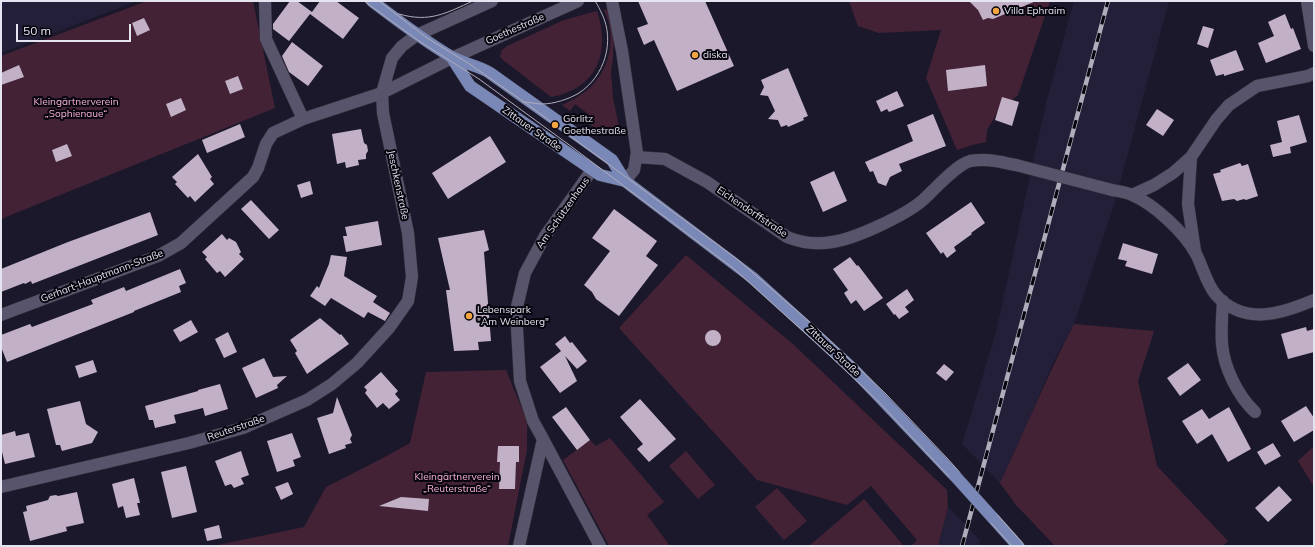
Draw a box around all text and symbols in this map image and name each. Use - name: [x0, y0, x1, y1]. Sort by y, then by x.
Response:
- place label: Villa Ephraim: [1004, 5, 1065, 17]
- marker: Villa Ephraim: [991, 6, 1001, 16]
- street label: Goethestraße: [484, 11, 546, 47]
- scale bar: [18, 16, 133, 42]
- text: 50 m: [23, 23, 51, 38]
- place label: diska: [703, 49, 727, 61]
- marker: diska: [690, 50, 700, 60]
- park label: Kleingärtnerverein „Sophienaue“: [34, 96, 118, 120]
- street label: Zittauer Straße: [500, 104, 564, 154]
- place label: Görlitz Goethestraße: [563, 113, 626, 136]
- marker: Görlitz Goethestraße: [550, 120, 560, 130]
- street label: Jeschkenstraße: [385, 149, 411, 221]
- street label: Am Schützenhaus: [534, 175, 592, 251]
- street label: Eichendorffstraße: [715, 184, 789, 240]
- street label: Gerhart-Hauptmann-Straße: [39, 247, 165, 305]
- place label: Lebenspark "Am Weinberg": [477, 304, 549, 328]
- marker: Lebenspark "Am Weinberg": [464, 311, 474, 321]
- street label: Zittauer Straße: [803, 323, 863, 379]
- street label: Reuterstraße: [206, 413, 266, 443]
- park label: Kleingärtnerverein „Reuterstraße“: [415, 471, 499, 494]

